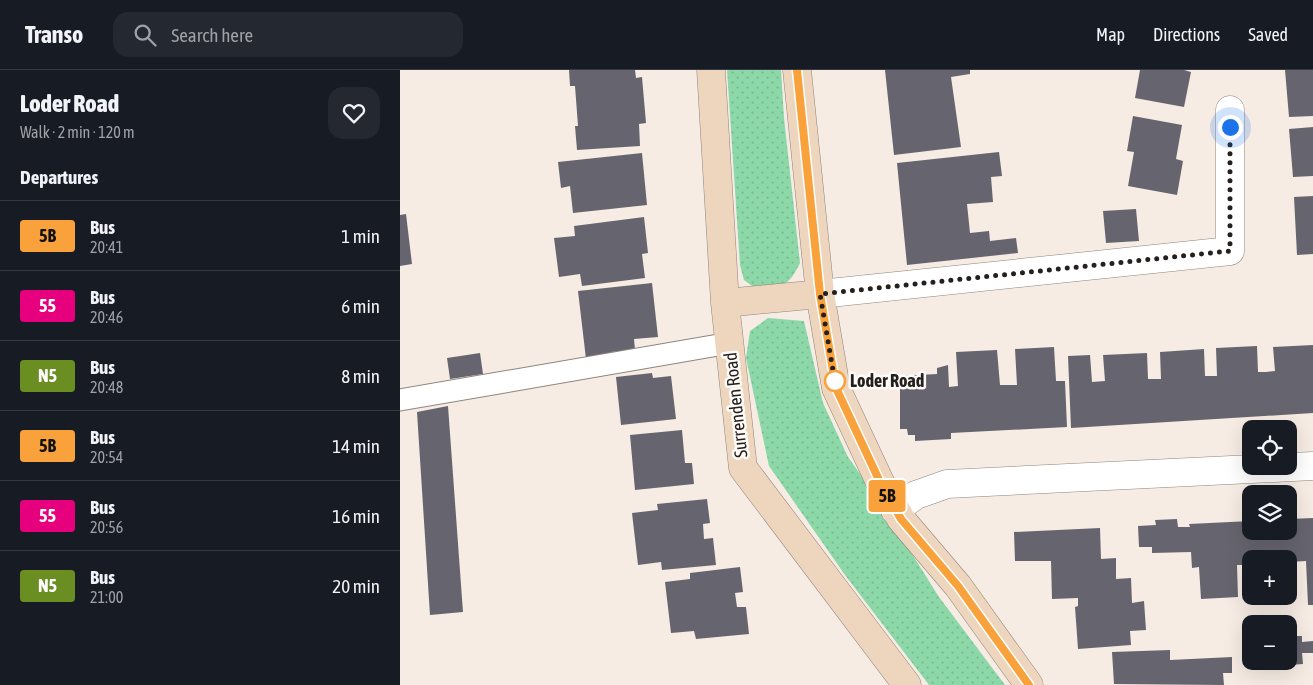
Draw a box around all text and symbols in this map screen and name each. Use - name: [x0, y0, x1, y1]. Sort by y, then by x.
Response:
- search box: [113, 12, 463, 57]
- text: Transo: [25, 21, 83, 48]
- icon: search: [131, 21, 159, 49]
- text: Search here: [171, 24, 253, 46]
- text: Map: [1096, 24, 1125, 45]
- text: Directions: [1153, 24, 1220, 45]
- text: Saved: [1248, 24, 1288, 45]
- button: heart: [328, 87, 380, 139]
- text: Loder Road: [20, 90, 119, 117]
- your location: [1218, 115, 1243, 140]
- text: Walk · 2 min · 120 m: [20, 123, 134, 141]
- text: Departures: [20, 166, 98, 188]
- text: Bus: [90, 216, 115, 238]
- text: 5B: [39, 225, 56, 246]
- text: 1 min: [341, 225, 380, 247]
- text: 20:41: [90, 238, 123, 256]
- text: Bus: [90, 286, 115, 308]
- text: 55: [39, 295, 56, 316]
- text: 6 min: [341, 295, 380, 317]
- text: 20:46: [90, 308, 123, 326]
- street label: Surrenden Road: [720, 351, 751, 459]
- text: Bus: [90, 356, 115, 378]
- text: N5: [38, 365, 57, 386]
- text: 8 min: [341, 365, 380, 387]
- marker: Loder Road: [824, 370, 846, 392]
- place label: Loder Road: [850, 370, 924, 391]
- text: 20:48: [90, 378, 123, 396]
- map controls: [1242, 420, 1297, 670]
- button: locate: [1242, 420, 1297, 475]
- text: Bus: [90, 426, 115, 448]
- text: 5B: [39, 435, 56, 456]
- text: 14 min: [332, 435, 380, 457]
- text: 20:54: [90, 448, 123, 466]
- line badge: 5B: [864, 480, 910, 512]
- text: 5B: [879, 485, 896, 506]
- button: layers: [1242, 485, 1297, 540]
- text: Bus: [90, 496, 115, 518]
- text: 55: [39, 505, 56, 526]
- text: 16 min: [332, 505, 380, 527]
- text: 20:56: [90, 518, 123, 536]
- button: +: [1242, 550, 1297, 605]
- text: Bus: [90, 566, 115, 588]
- text: N5: [38, 575, 57, 596]
- text: 20 min: [332, 575, 380, 597]
- text: 21:00: [90, 588, 123, 606]
- button: −: [1242, 615, 1297, 670]

